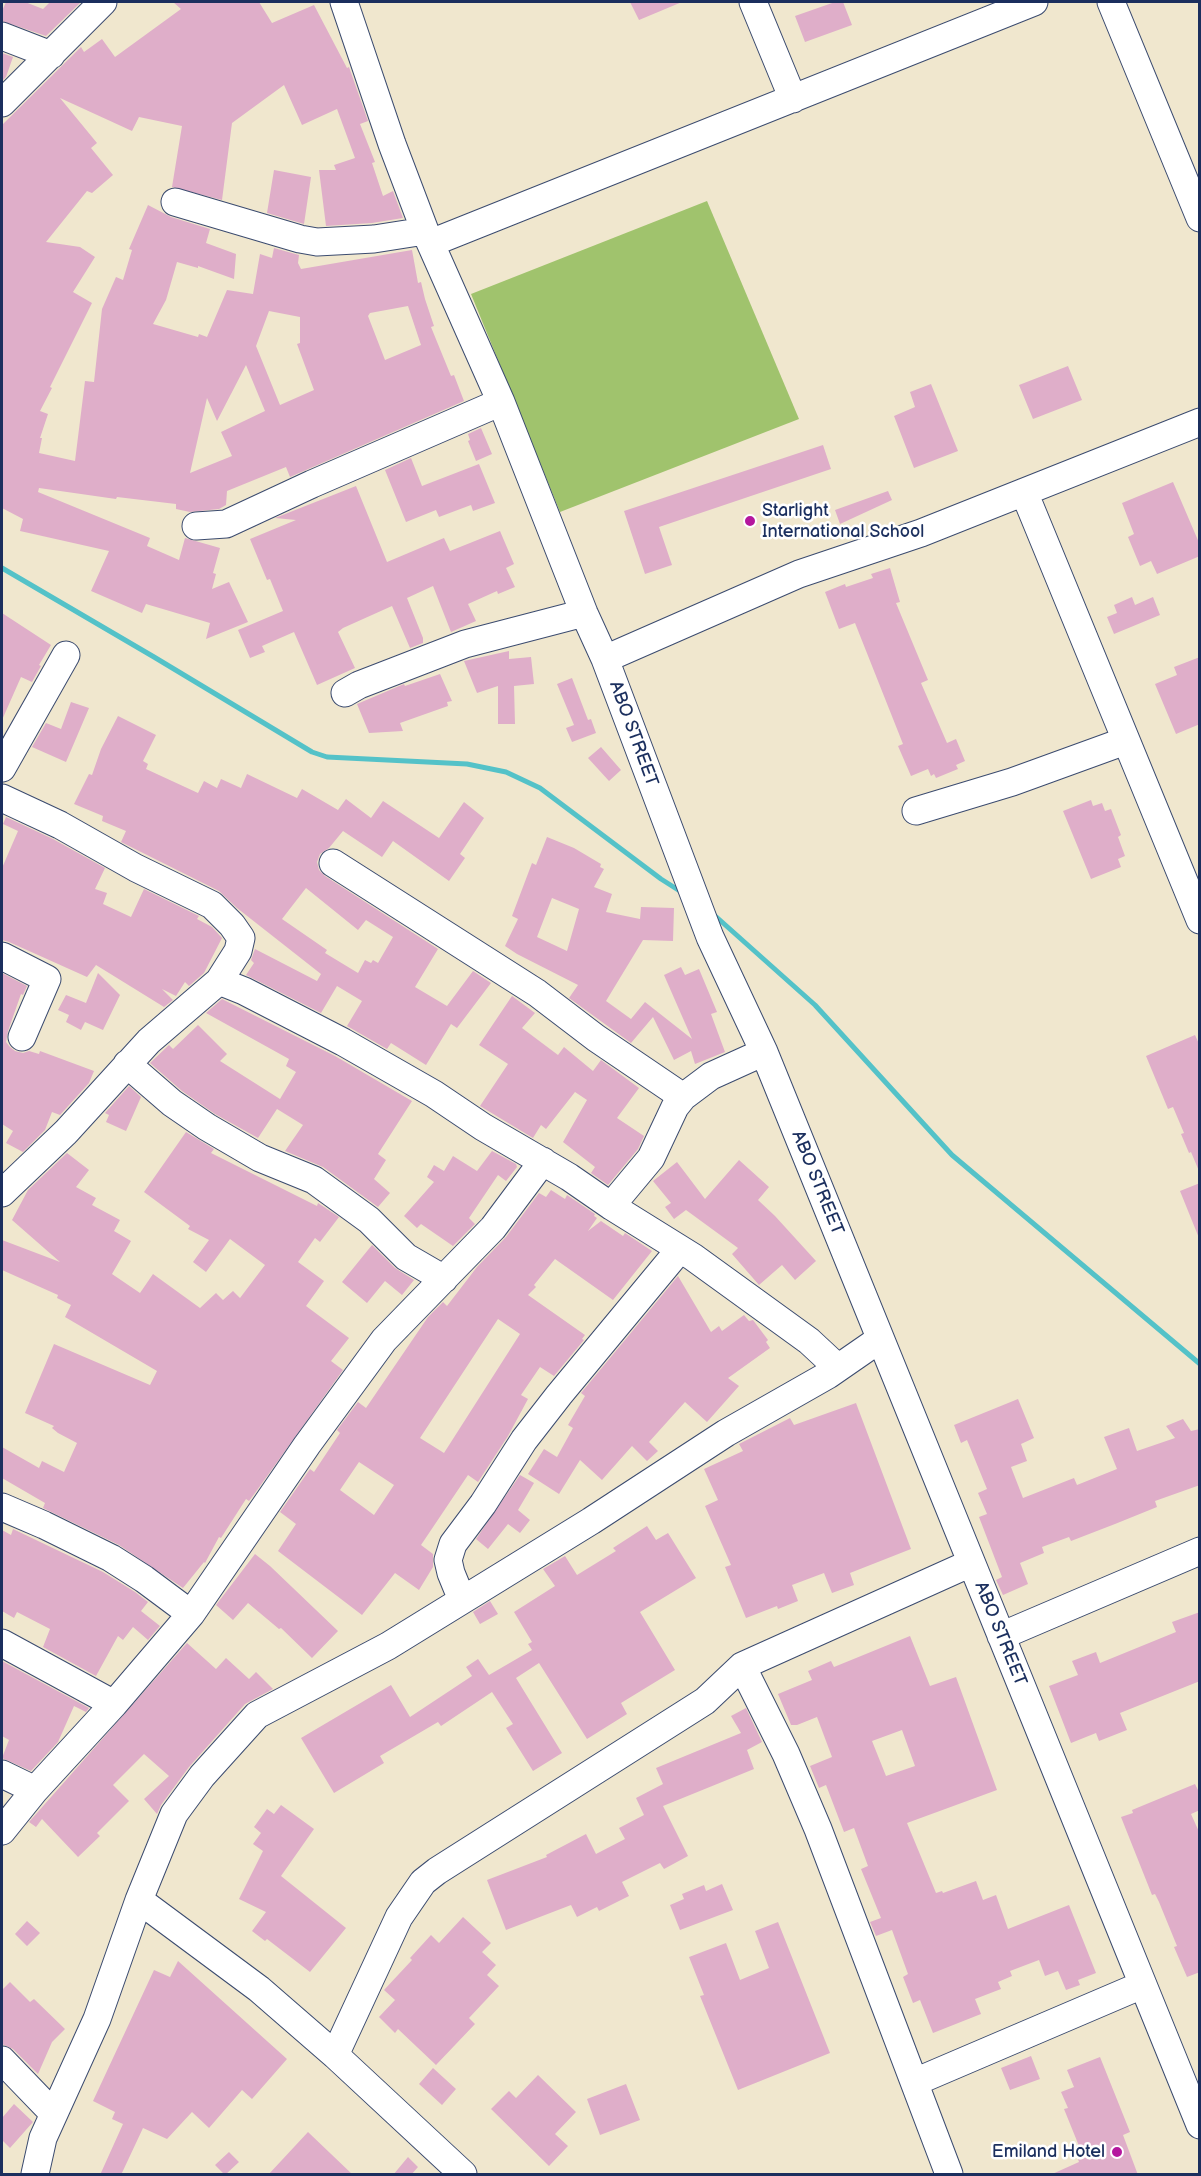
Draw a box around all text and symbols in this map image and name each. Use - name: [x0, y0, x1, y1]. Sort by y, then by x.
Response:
- place label: Starlight International School: [762, 500, 924, 542]
- marker: Starlight International School: [743, 514, 757, 528]
- street label: ABO STREET: [604, 678, 662, 790]
- street label: ABO STREET: [786, 1128, 848, 1238]
- street label: ABO STREET: [969, 1579, 1031, 1689]
- place label: Emiland Hotel: [992, 2141, 1105, 2163]
- marker: Emiland Hotel: [1110, 2145, 1124, 2159]

